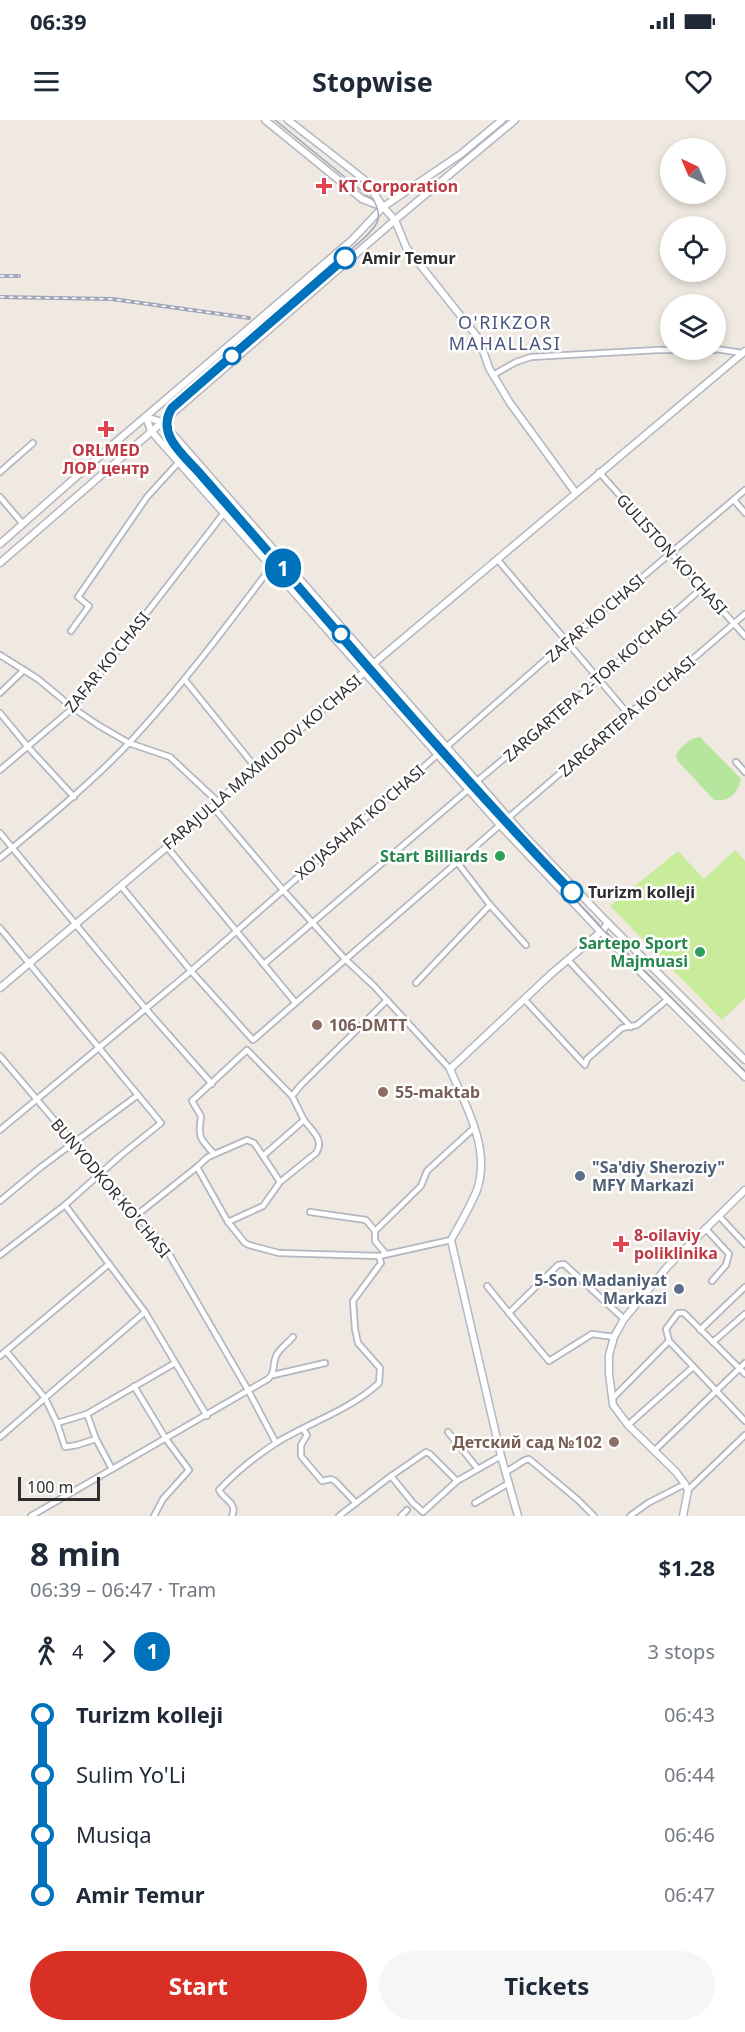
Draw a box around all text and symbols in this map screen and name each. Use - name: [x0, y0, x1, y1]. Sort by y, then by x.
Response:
- text: 06:39: [30, 6, 87, 36]
- text: Stopwise: [312, 63, 433, 100]
- icon: menu: [30, 65, 63, 98]
- icon: heart: [682, 65, 715, 98]
- north arrow: [660, 138, 726, 204]
- map controls: [660, 138, 726, 360]
- place label: KT Corporation: [338, 175, 458, 197]
- marker: KT Corporation: [315, 177, 333, 195]
- button: locate: [660, 216, 726, 282]
- marker: Amir Temur: [334, 247, 356, 269]
- place label: Amir Temur: [362, 247, 456, 269]
- button: layers: [660, 294, 726, 360]
- district label: O'RIKZOR MAHALLASI: [449, 310, 561, 355]
- unlabelled marker: [223, 347, 241, 365]
- marker: ORLMED ЛОР центр: [97, 420, 115, 438]
- place label: ORLMED ЛОР центр: [63, 439, 149, 479]
- street label: GULISTON KO'CHASI: [612, 489, 732, 619]
- line badge: 1: [264, 548, 302, 588]
- text: 1: [277, 554, 289, 582]
- street label: ZAFAR KO'CHASI: [541, 569, 649, 667]
- street label: ZARGARTEPA 2-TOR KO'CHASI: [499, 604, 681, 766]
- street label: ZAFAR KO'CHASI: [60, 607, 154, 717]
- unlabelled marker: [332, 625, 350, 643]
- street label: ZARGARTEPA KO'CHASI: [554, 651, 700, 781]
- street label: FARAJULLA MAXMUDOV KO'CHASI: [158, 670, 366, 854]
- street label: XO'JASAHAT KO'CHASI: [291, 760, 429, 884]
- place label: Start Billiards: [380, 845, 488, 867]
- marker: Start Billiards: [493, 849, 507, 863]
- marker: Turizm kolleji: [561, 881, 583, 903]
- place label: Turizm kolleji: [588, 881, 695, 903]
- place label: Sartepo Sport Majmuasi: [579, 932, 688, 972]
- marker: Sartepo Sport Majmuasi: [693, 945, 707, 959]
- place label: 106-DMTT: [329, 1014, 407, 1036]
- marker: 106-DMTT: [310, 1018, 324, 1032]
- place label: 55-maktab: [395, 1081, 480, 1103]
- marker: 55-maktab: [376, 1085, 390, 1099]
- street label: BUNYODKOR KO'CHASI: [46, 1114, 176, 1262]
- place label: "Sa'diy Sheroziy" MFY Markazi: [592, 1156, 725, 1196]
- marker: "Sa'diy Sheroziy" MFY Markazi: [573, 1169, 587, 1183]
- place label: 8-oilaviy poliklinika: [634, 1224, 718, 1264]
- marker: 8-oilaviy poliklinika: [612, 1235, 630, 1253]
- place label: 5-Son Madaniyat Markazi: [534, 1269, 667, 1309]
- marker: 5-Son Madaniyat Markazi: [672, 1282, 686, 1296]
- place label: Детский сад №102: [452, 1431, 602, 1453]
- marker: Детский сад №102: [607, 1435, 621, 1449]
- scale bar: [18, 1474, 100, 1502]
- text: 100 m: [27, 1476, 74, 1498]
- text: 8 min: [30, 1531, 121, 1576]
- text: $1.28: [658, 1552, 715, 1582]
- text: 06:39 – 06:47 · Tram: [30, 1576, 216, 1603]
- icon: walk: [30, 1635, 63, 1668]
- icon: forward: [92, 1635, 125, 1668]
- text: 1: [146, 1637, 158, 1665]
- text: 4: [72, 1638, 83, 1665]
- text: 3 stops: [648, 1638, 715, 1665]
- text: Turizm kolleji: [76, 1699, 223, 1729]
- text: 06:43: [664, 1701, 715, 1728]
- text: Sulim Yo'Li: [76, 1759, 186, 1789]
- text: 06:44: [664, 1761, 715, 1788]
- text: Musiqa: [76, 1819, 152, 1849]
- text: 06:46: [664, 1821, 715, 1848]
- text: Amir Temur: [76, 1879, 205, 1909]
- text: 06:47: [664, 1881, 715, 1908]
- button: Start: [30, 1951, 367, 2020]
- button: Tickets: [379, 1951, 715, 2020]

